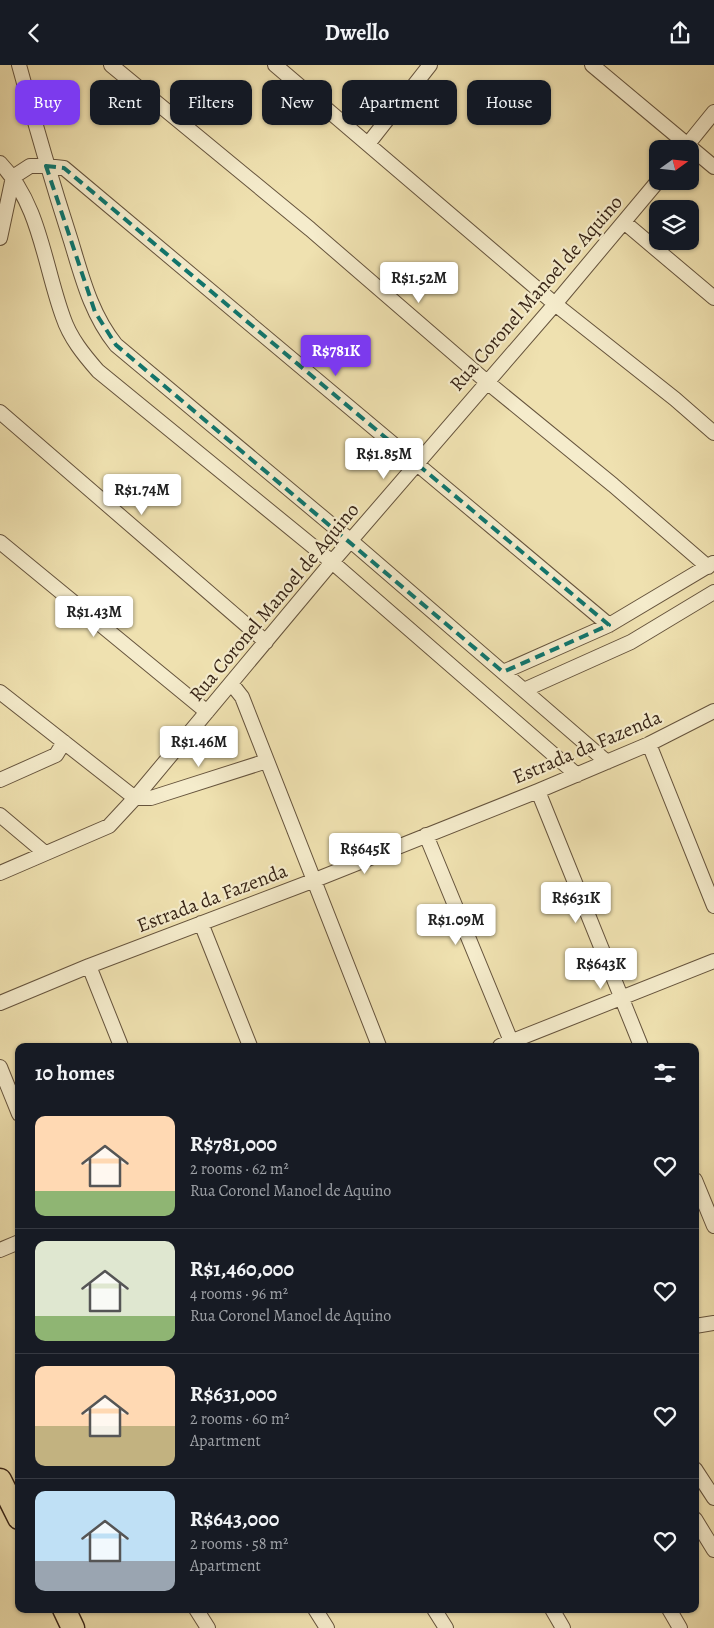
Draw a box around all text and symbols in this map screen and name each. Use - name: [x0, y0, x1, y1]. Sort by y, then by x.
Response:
- text: Dwello: [325, 18, 389, 48]
- icon: back: [20, 19, 48, 47]
- icon: share: [666, 19, 694, 47]
- chip: Buy: [15, 80, 80, 125]
- chip: Rent: [90, 80, 160, 125]
- chip: Filters: [170, 80, 252, 125]
- chip: New: [262, 80, 332, 125]
- chip: Apartment: [342, 80, 457, 125]
- chip: House: [467, 80, 551, 125]
- north arrow: [649, 140, 699, 190]
- map controls: [649, 140, 699, 250]
- street label: Rua Coronel Manoel de Aquino: [443, 189, 629, 397]
- button: layers: [649, 200, 699, 250]
- pin: R$1.52M: [373, 261, 465, 304]
- text: R$1.52M: [391, 267, 447, 289]
- pin: R$781K: [295, 335, 377, 377]
- text: R$781K: [312, 340, 360, 362]
- pin: R$1.85M: [338, 437, 430, 480]
- text: R$1.85M: [356, 443, 412, 465]
- pin: R$1.74M: [96, 473, 188, 516]
- text: R$1.74M: [114, 479, 170, 501]
- street label: Rua Coronel Manoel de Aquino: [183, 497, 365, 707]
- pin: R$1.43M: [48, 595, 140, 638]
- text: R$1.43M: [66, 601, 122, 623]
- street label: Estrada da Fazenda: [508, 703, 666, 791]
- pin: R$1.46M: [153, 725, 245, 768]
- text: R$1.46M: [171, 731, 227, 753]
- pin: R$645K: [324, 833, 406, 875]
- text: R$645K: [340, 838, 390, 860]
- street label: Estrada da Fazenda: [133, 857, 292, 939]
- pin: R$631K: [535, 881, 617, 924]
- text: R$631K: [552, 887, 600, 909]
- pin: R$1.09M: [410, 903, 502, 946]
- text: R$1.09M: [428, 909, 484, 931]
- pin: R$643K: [560, 947, 642, 990]
- text: R$643K: [576, 953, 626, 975]
- text: 10 homes: [35, 1059, 115, 1087]
- icon: filters: [651, 1059, 679, 1087]
- text: R$781,000: [190, 1130, 277, 1158]
- icon: home: [75, 1136, 135, 1196]
- icon: heart: [651, 1152, 679, 1180]
- text: 2 rooms · 62 m²: [190, 1158, 289, 1180]
- text: Rua Coronel Manoel de Aquino: [190, 1180, 391, 1202]
- text: R$1,460,000: [190, 1255, 294, 1283]
- icon: home: [75, 1261, 135, 1321]
- icon: heart: [651, 1277, 679, 1305]
- text: 4 rooms · 96 m²: [190, 1283, 288, 1305]
- text: Rua Coronel Manoel de Aquino: [190, 1305, 391, 1327]
- text: R$631,000: [190, 1380, 277, 1408]
- icon: home: [75, 1386, 135, 1446]
- icon: heart: [651, 1402, 679, 1430]
- text: 2 rooms · 60 m²: [190, 1408, 290, 1430]
- text: Apartment: [190, 1430, 261, 1452]
- text: R$643,000: [190, 1505, 279, 1533]
- icon: home: [75, 1511, 135, 1571]
- icon: heart: [651, 1527, 679, 1555]
- text: 2 rooms · 58 m²: [190, 1533, 288, 1555]
- text: Apartment: [190, 1555, 261, 1577]

